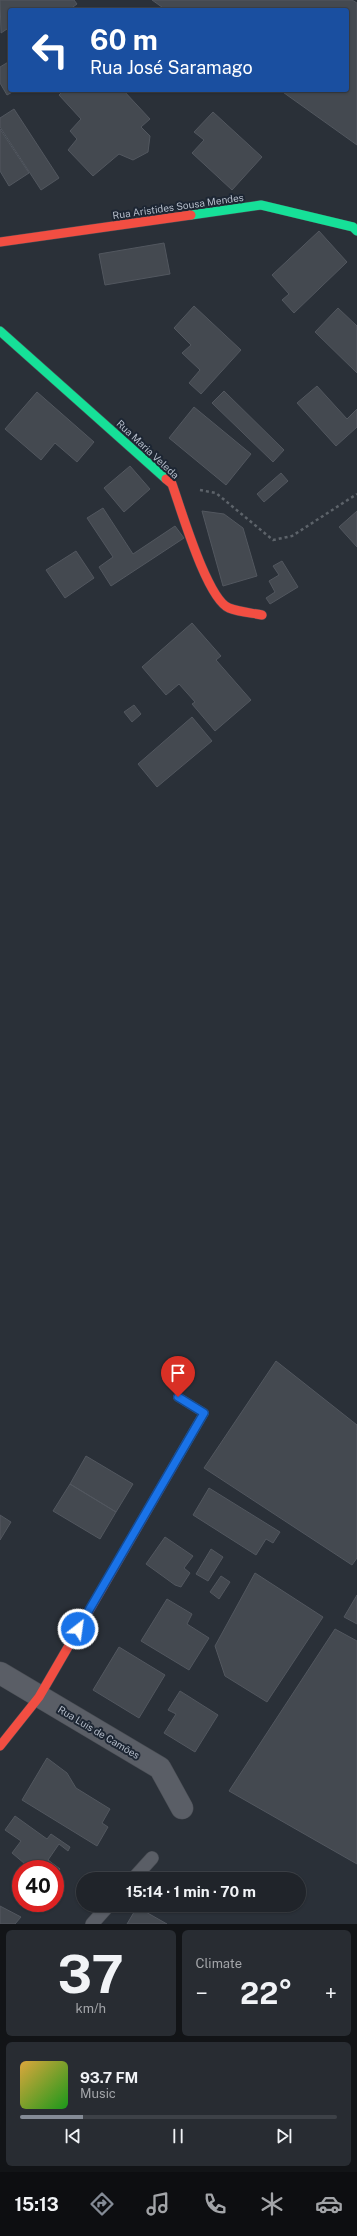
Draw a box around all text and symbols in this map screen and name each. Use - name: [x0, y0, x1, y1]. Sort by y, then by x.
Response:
- text: 60 m: [90, 23, 158, 56]
- icon: left: [24, 24, 76, 76]
- text: Rua José Saramago: [90, 57, 253, 78]
- street label: Rua Aristides Sousa Mendes: [112, 191, 244, 221]
- street label: Rua Maria Veleda: [114, 417, 182, 481]
- pin: [161, 1356, 195, 1397]
- icon: arrive: [167, 1362, 189, 1384]
- position arrow: [57, 1608, 99, 1650]
- street label: Rua Luis de Camões: [56, 1703, 142, 1761]
- speed limit sign: 40: [12, 1860, 64, 1912]
- text: 15:14 · 1 min · 70 m: [126, 1883, 256, 1900]
- text: 37: [58, 1944, 124, 2005]
- text: Climate: [196, 1956, 242, 1971]
- text: 22°: [240, 1975, 292, 2011]
- text: −: [196, 1980, 208, 2006]
- text: +: [325, 1980, 337, 2006]
- text: km/h: [75, 2001, 106, 2016]
- text: 93.7 FM: [80, 2069, 138, 2086]
- text: Music: [80, 2086, 116, 2101]
- icon: previous: [62, 2125, 84, 2147]
- icon: pause: [167, 2125, 189, 2147]
- icon: next: [273, 2125, 295, 2147]
- icon: directions: [88, 2190, 116, 2218]
- icon: music: [144, 2190, 172, 2218]
- icon: phone: [201, 2190, 229, 2218]
- icon: climate: [258, 2190, 286, 2218]
- icon: car: [315, 2190, 343, 2218]
- text: 15:13: [14, 2194, 59, 2215]

